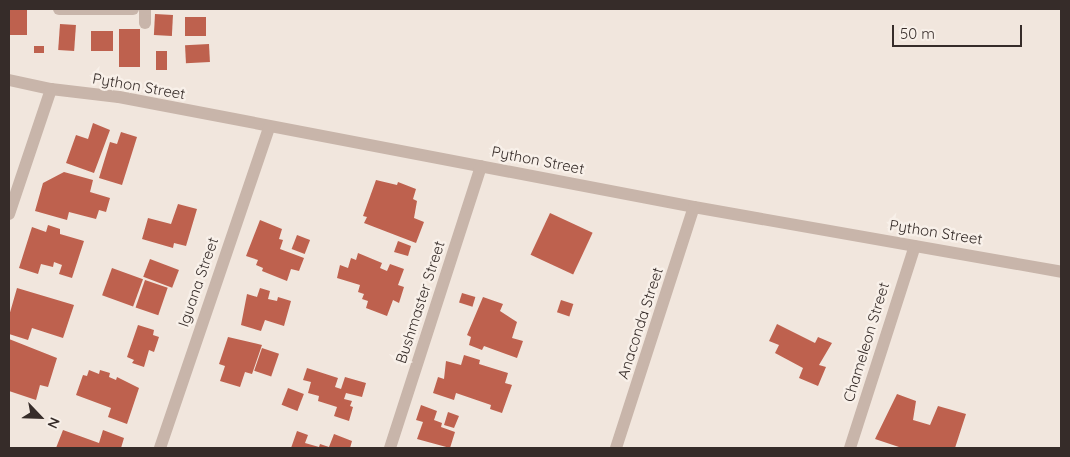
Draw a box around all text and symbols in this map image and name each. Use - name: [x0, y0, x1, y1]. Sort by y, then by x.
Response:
- scale bar: [895, 15, 1025, 47]
- text: 50 m: [900, 24, 935, 43]
- street label: Python Street: [91, 69, 187, 103]
- street label: Python Street: [490, 142, 586, 178]
- street label: Python Street: [888, 216, 984, 248]
- street label: Iguana Street: [174, 235, 222, 329]
- street label: Bushmaster Street: [392, 238, 448, 366]
- street label: Anaconda Street: [613, 265, 667, 381]
- street label: Chameleon Street: [839, 280, 893, 404]
- north arrow: [15, 392, 65, 442]
- text: N: [43, 415, 64, 431]

